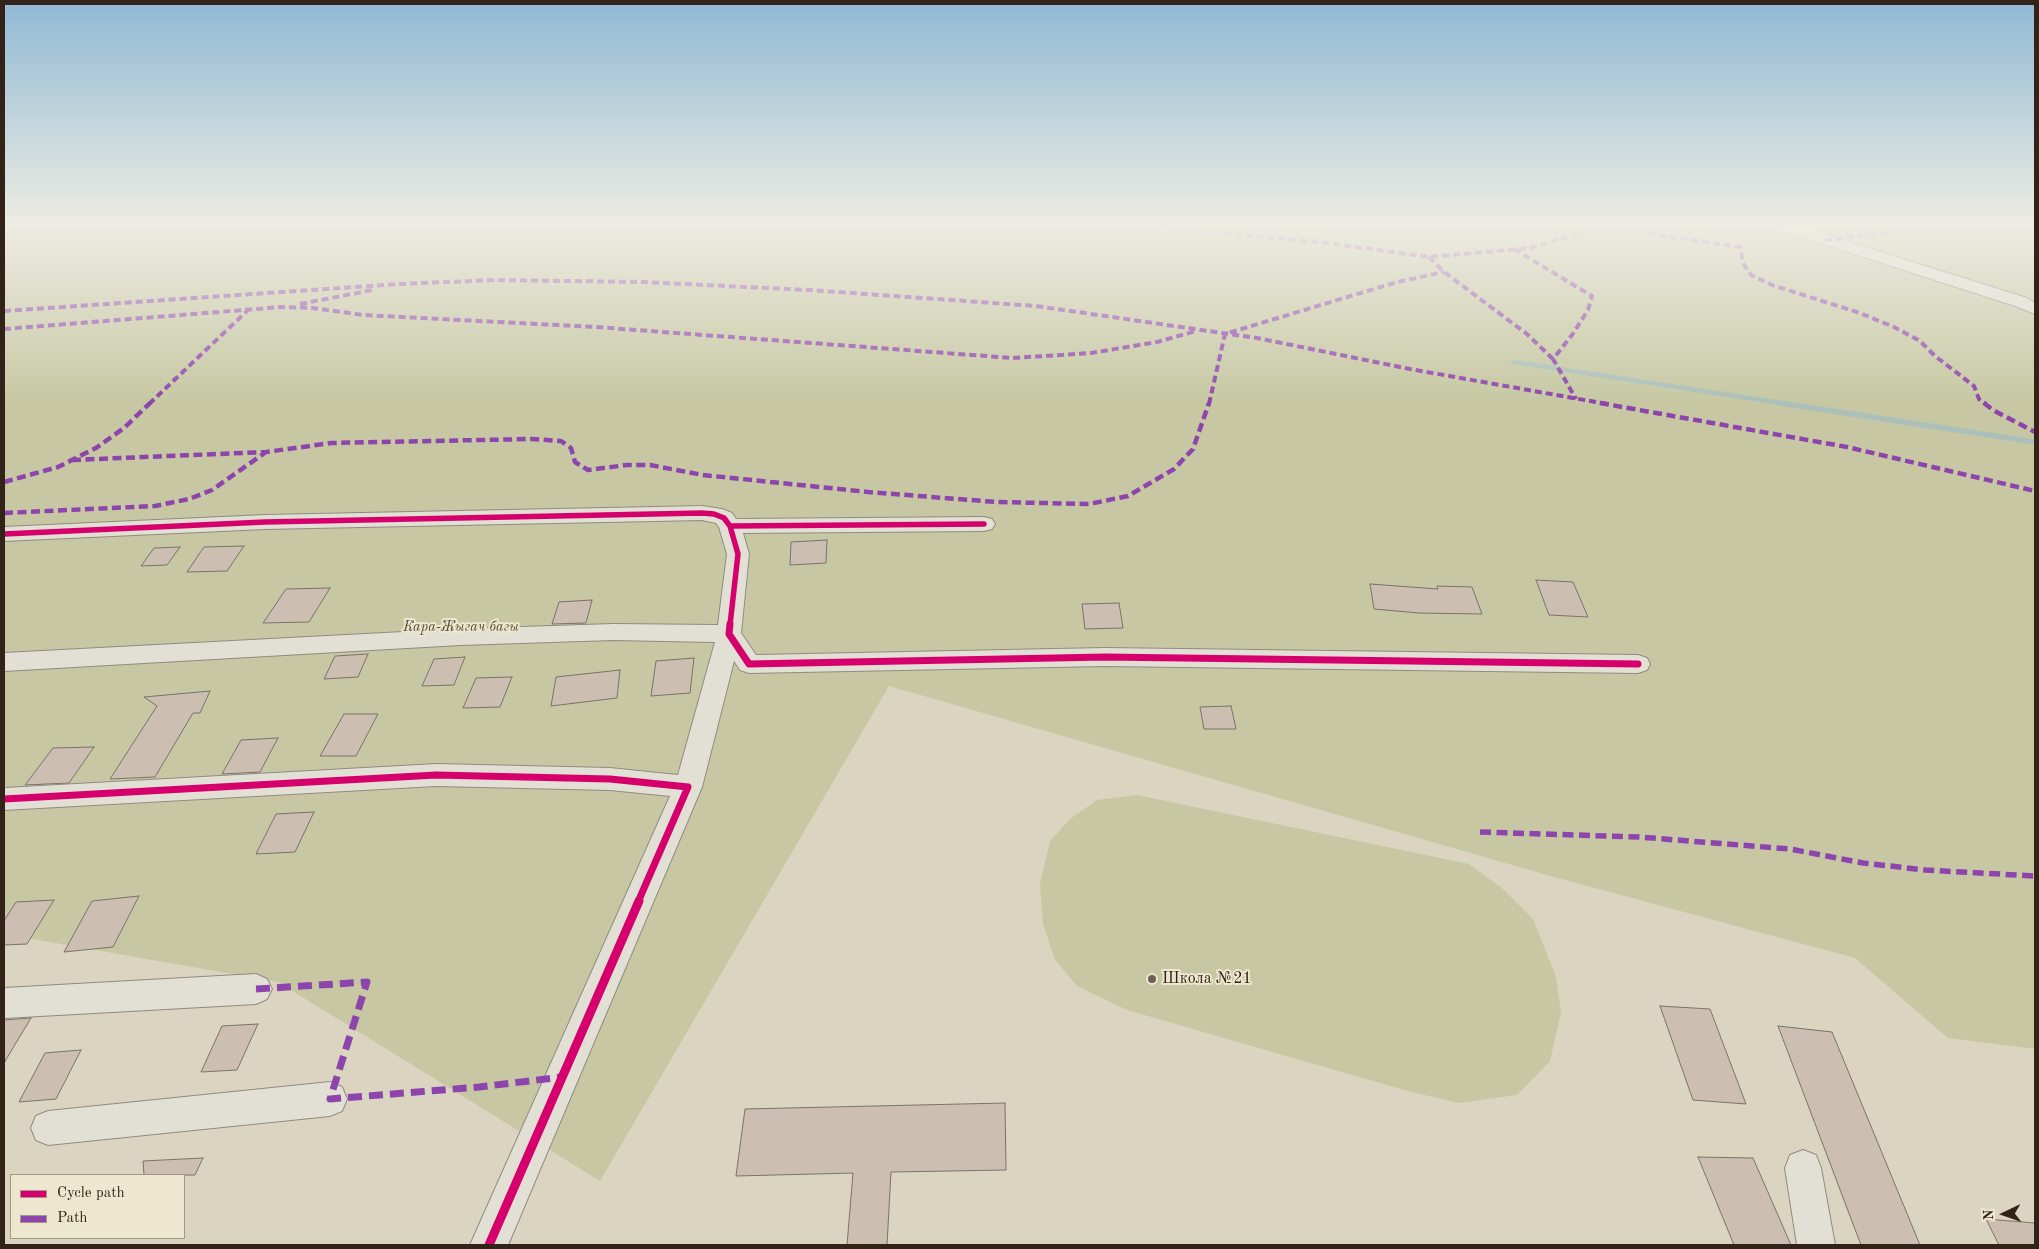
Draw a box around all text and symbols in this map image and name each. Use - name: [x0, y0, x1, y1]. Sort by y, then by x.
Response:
- park label: Кара-Жыгач багы: [403, 619, 519, 635]
- place label: Школа №21: [1162, 969, 1252, 989]
- marker: Школа №21: [1146, 973, 1158, 985]
- legend: [10, 1174, 185, 1239]
- text: Cycle path: [57, 1186, 125, 1201]
- north arrow: [1979, 1189, 2029, 1239]
- text: N: [1982, 1209, 1996, 1221]
- text: Path: [57, 1211, 87, 1226]

